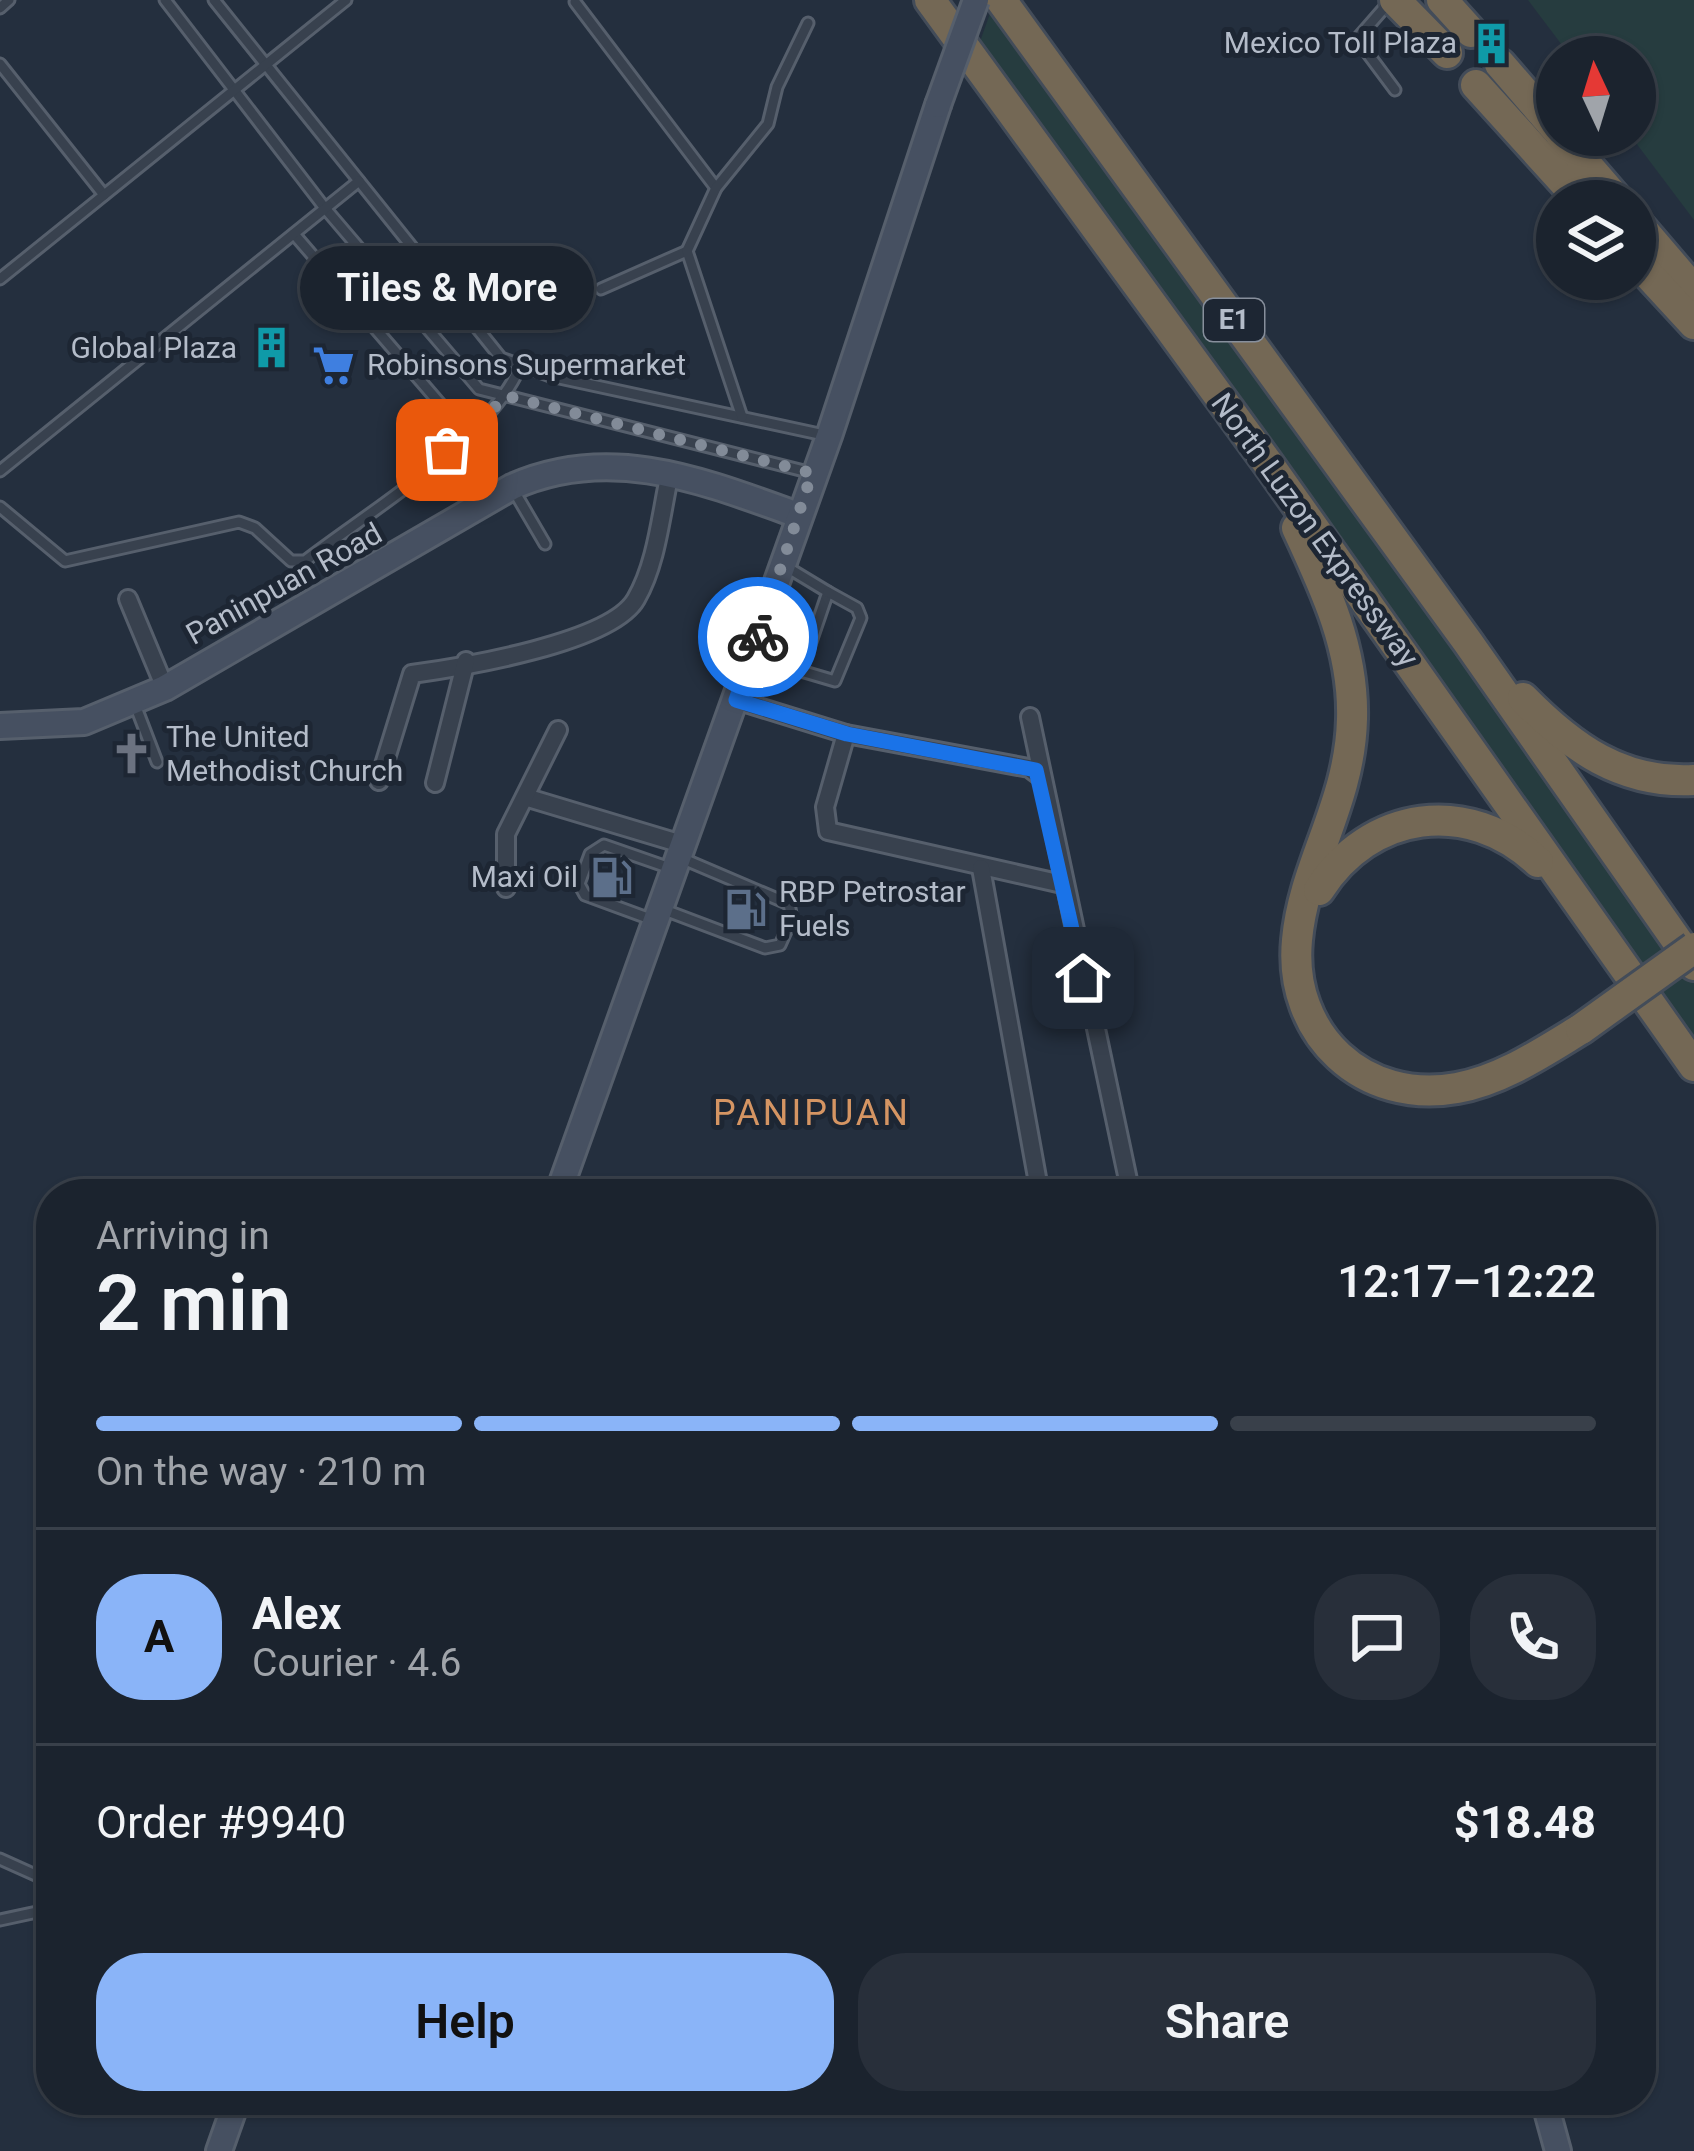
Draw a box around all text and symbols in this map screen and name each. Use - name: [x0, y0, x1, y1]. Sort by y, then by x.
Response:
- building icon: Mexico Toll Plaza: [1468, 20, 1514, 66]
- place label: Mexico Toll Plaza: [1224, 25, 1457, 60]
- north arrow: [1536, 36, 1656, 156]
- map controls: [1536, 36, 1656, 300]
- button: layers: [1536, 180, 1656, 300]
- callout: Tiles & More: [300, 246, 594, 330]
- text: Tiles & More: [337, 265, 557, 311]
- road number: E1: [1204, 299, 1264, 341]
- building icon: Global Plaza: [248, 325, 294, 371]
- place label: Global Plaza: [71, 330, 237, 365]
- supermarket icon: Robinsons Supermarket: [310, 342, 356, 388]
- place label: Robinsons Supermarket: [367, 347, 686, 382]
- street label: North Luzon Expressway: [1204, 386, 1426, 673]
- pin: [396, 399, 498, 501]
- icon: bag: [414, 417, 480, 483]
- street label: Paninpuan Road: [180, 515, 388, 652]
- courier: [698, 577, 818, 697]
- icon: bike: [725, 604, 791, 670]
- place label: The United Methodist Church: [166, 719, 403, 788]
- church icon: The United Methodist Church: [109, 731, 155, 777]
- fuel station icon: Maxi Oil: [589, 854, 635, 900]
- place label: Maxi Oil: [471, 859, 578, 894]
- place label: RBP Petrostar Fuels: [779, 874, 966, 943]
- fuel station icon: RBP Petrostar Fuels: [722, 886, 768, 932]
- pin: [1032, 927, 1134, 1029]
- icon: home: [1050, 945, 1116, 1011]
- district label: PANIPUAN: [713, 1092, 911, 1134]
- text: Arriving in: [96, 1213, 270, 1259]
- text: 12:17–12:22: [1337, 1255, 1596, 1308]
- text: 2 min: [96, 1258, 292, 1349]
- text: On the way · 210 m: [96, 1449, 427, 1495]
- button: chat: [1314, 1574, 1440, 1700]
- button: phone: [1470, 1574, 1596, 1700]
- text: Alex: [252, 1587, 341, 1640]
- text: A: [144, 1610, 174, 1663]
- text: Courier · 4.6: [252, 1640, 461, 1686]
- text: Order #9940: [96, 1796, 346, 1849]
- text: $18.48: [1454, 1796, 1596, 1849]
- button: Help: [96, 1953, 834, 2091]
- button: Share: [858, 1953, 1596, 2091]

